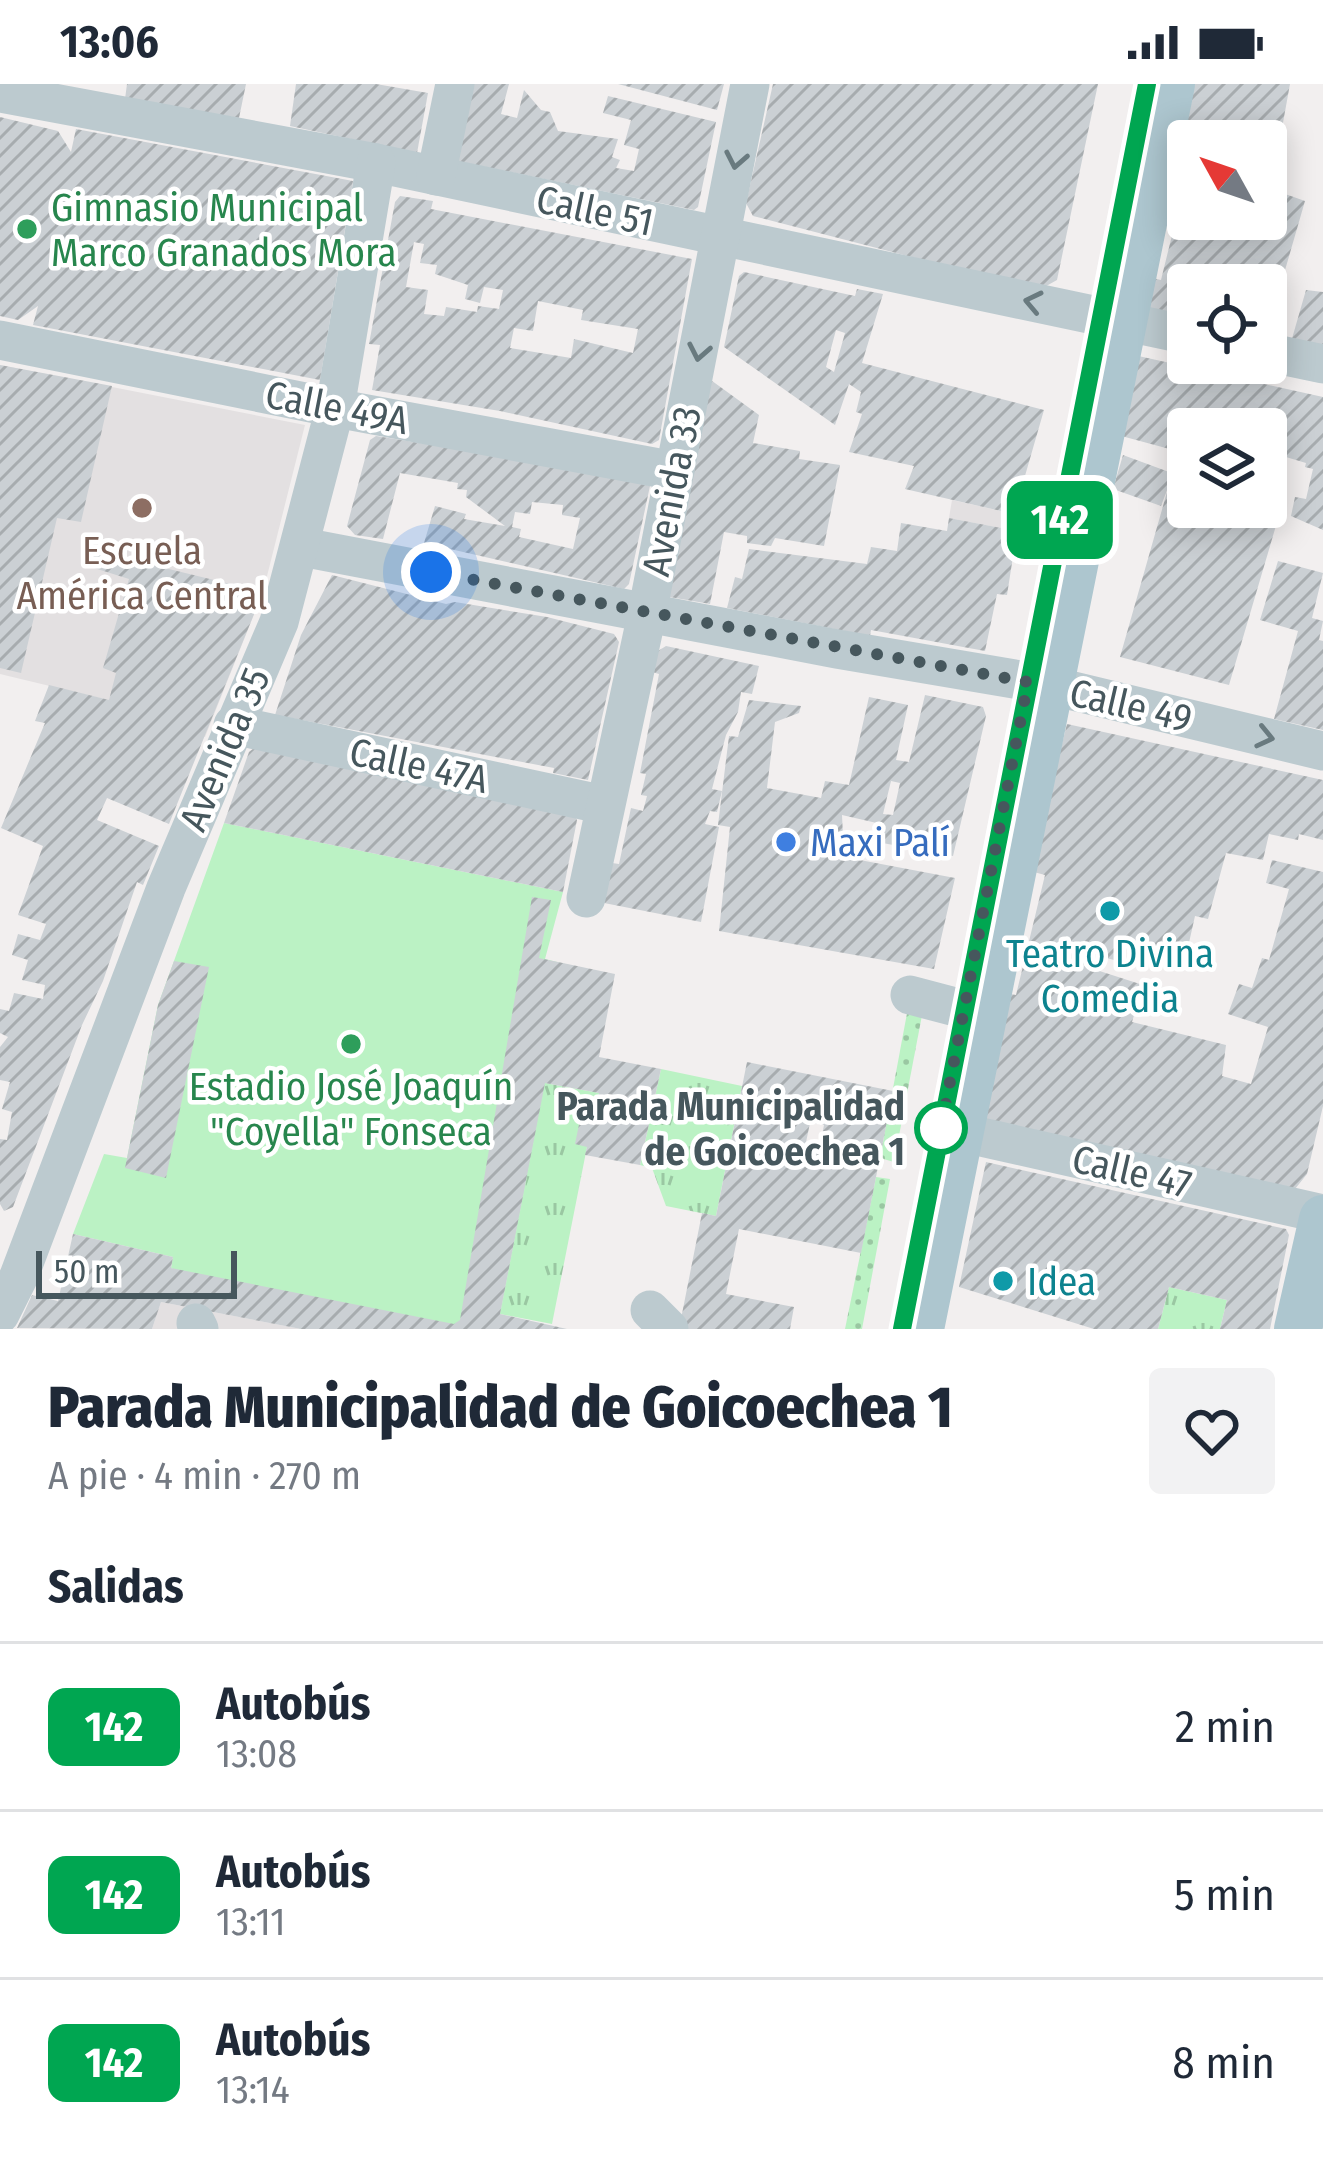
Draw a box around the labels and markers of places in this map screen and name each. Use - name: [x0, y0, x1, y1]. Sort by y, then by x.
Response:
- place label: Gimnasio Municipal Marco Granados Mora: [51, 185, 397, 276]
- marker: Gimnasio Municipal Marco Granados Mora: [14, 216, 40, 242]
- marker: Escuela América Central: [129, 495, 155, 521]
- place label: Escuela América Central: [17, 528, 267, 619]
- place label: Maxi Palí: [810, 820, 950, 866]
- marker: Maxi Palí: [773, 829, 799, 855]
- marker: Teatro Divina Comedia: [1097, 898, 1123, 924]
- place label: Teatro Divina Comedia: [1006, 931, 1214, 1022]
- marker: Estadio José Joaquín "Coyella" Fonseca: [338, 1031, 364, 1057]
- place label: Estadio José Joaquín "Coyella" Fonseca: [189, 1064, 513, 1155]
- place label: Parada Municipalidad de Goicoechea 1: [556, 1084, 905, 1175]
- marker: Parada Municipalidad de Goicoechea 1: [916, 1103, 966, 1153]
- place label: Idea: [1027, 1259, 1096, 1305]
- marker: Idea: [990, 1268, 1016, 1294]

